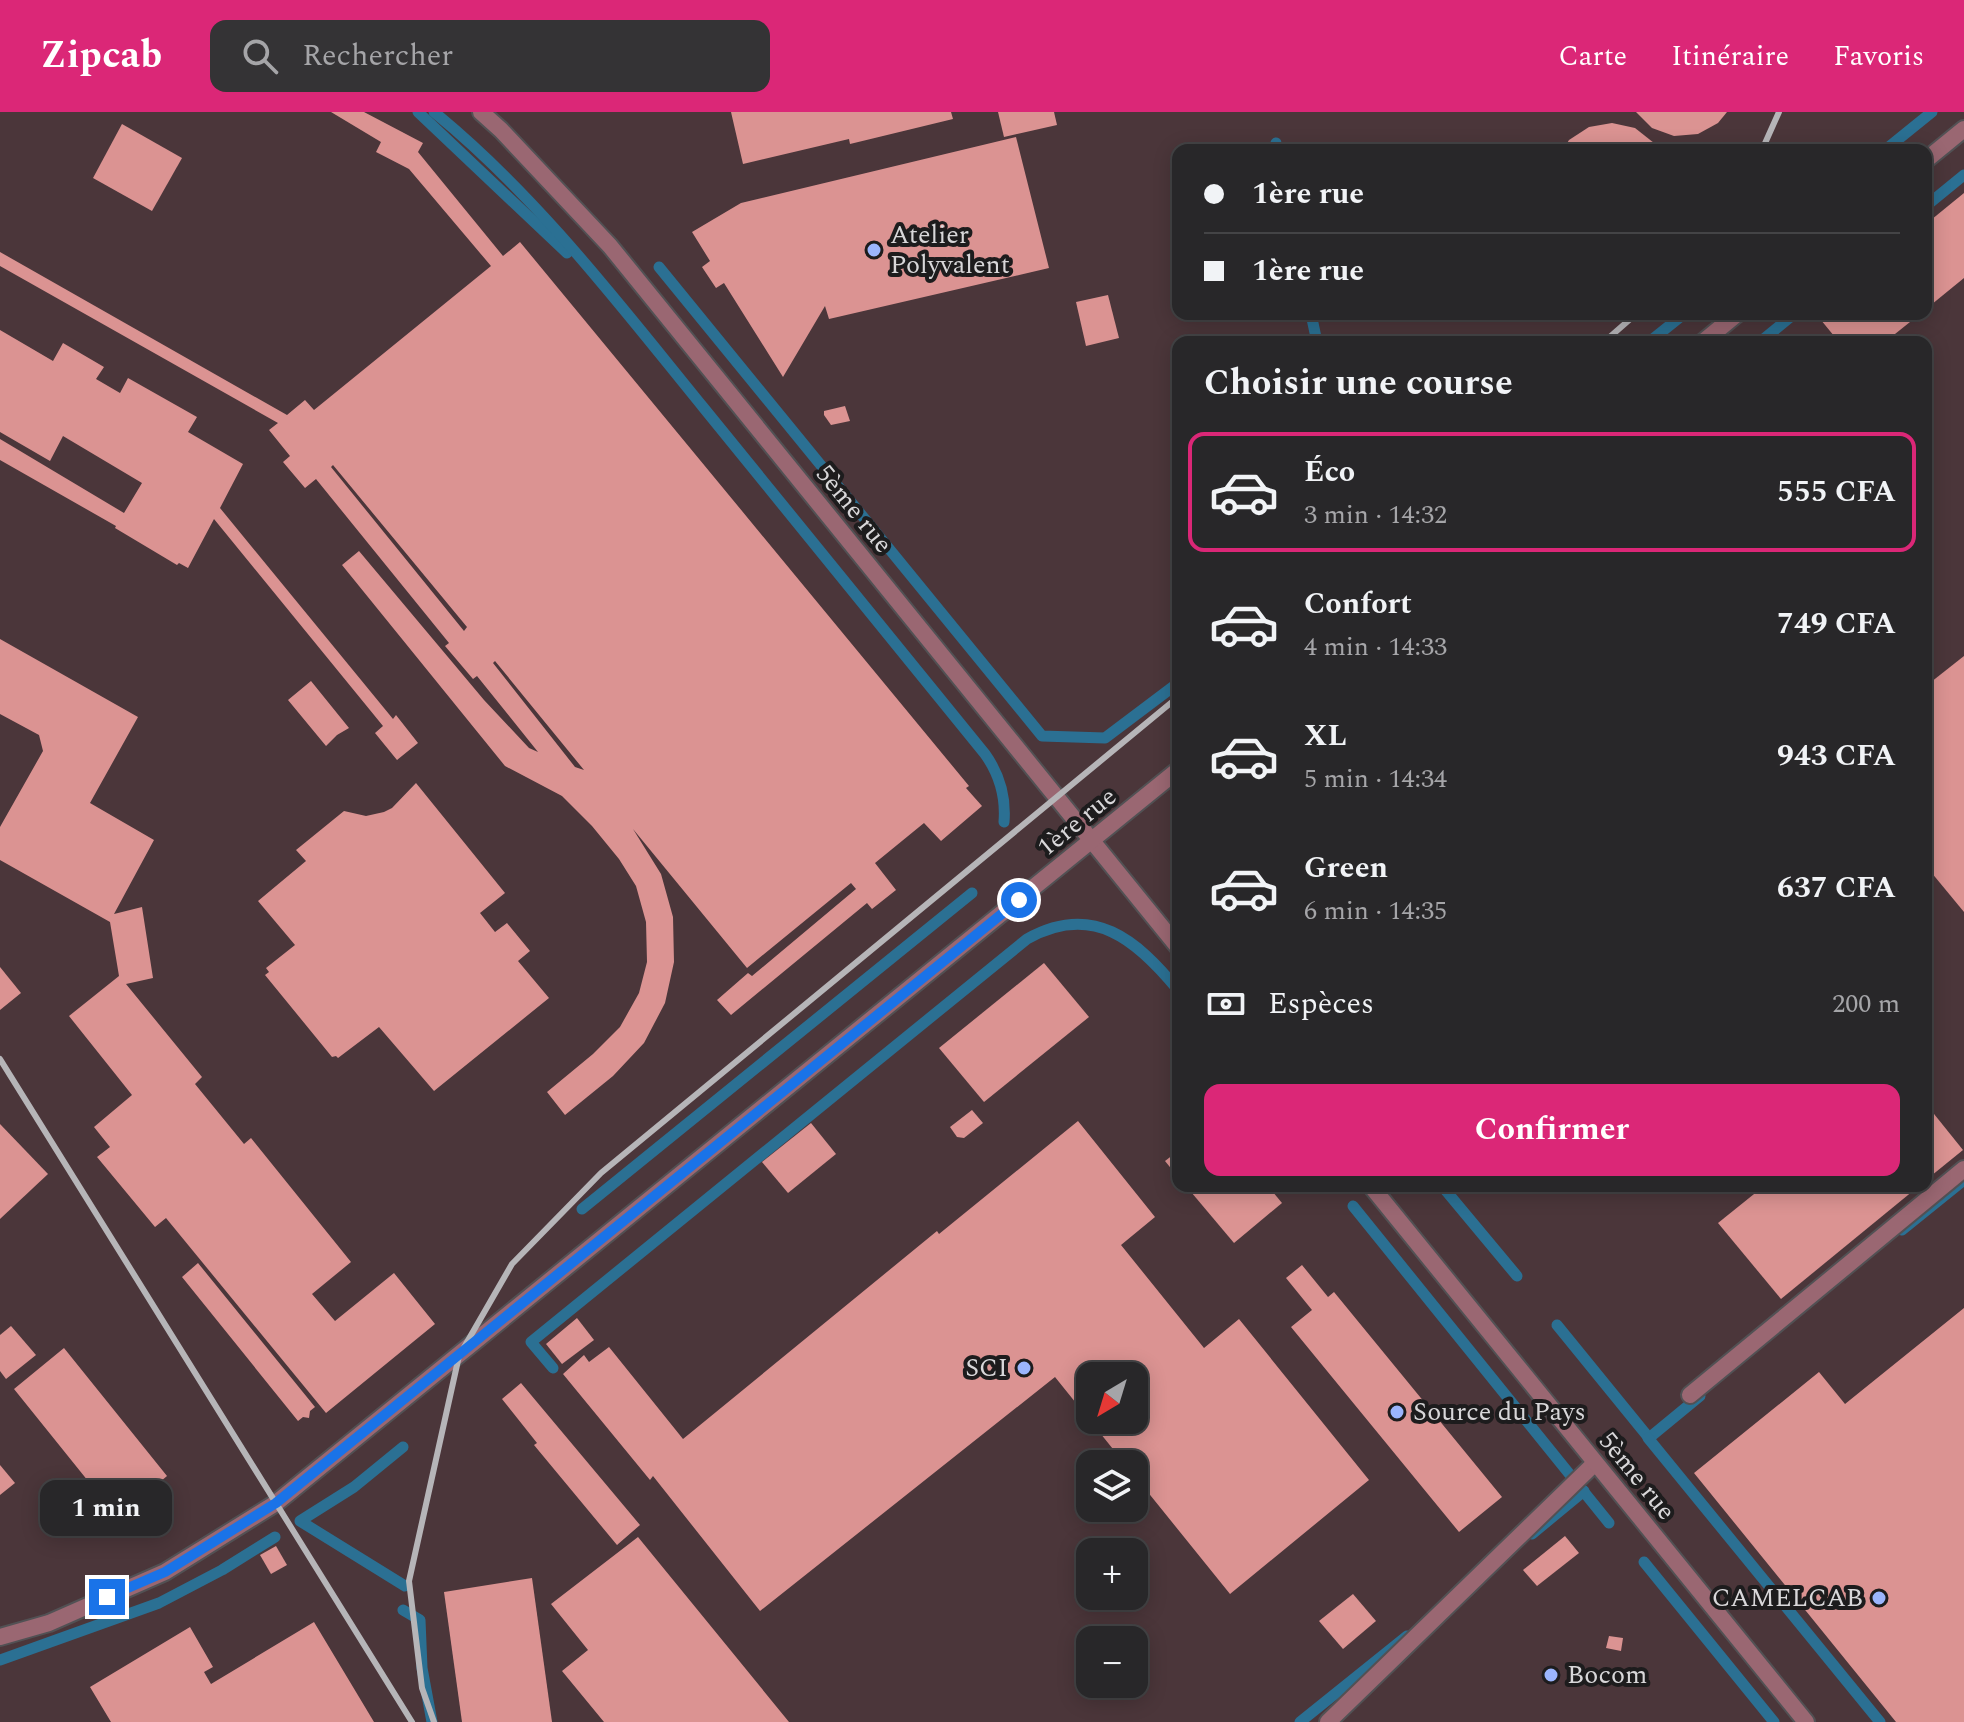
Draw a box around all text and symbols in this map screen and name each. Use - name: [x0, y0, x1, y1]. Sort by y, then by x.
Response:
- search box: [210, 20, 770, 92]
- text: Zipcab: [40, 27, 162, 85]
- text: Rechercher: [302, 33, 453, 79]
- icon: search: [238, 34, 282, 78]
- text: Carte: [1559, 35, 1627, 78]
- text: Itinéraire: [1671, 35, 1789, 78]
- text: Favoris: [1833, 35, 1924, 78]
- text: 1ère rue: [1252, 171, 1364, 217]
- place label: Atelier Polyvalent: [890, 215, 1010, 285]
- marker: Atelier Polyvalent: [865, 241, 883, 259]
- text: 1ère rue: [1252, 248, 1364, 294]
- text: Choisir une course: [1204, 356, 1513, 411]
- text: Éco: [1304, 449, 1355, 495]
- street label: 5ème rue: [806, 456, 902, 562]
- icon: car: [1208, 456, 1280, 528]
- text: 555 CFA: [1777, 469, 1896, 515]
- text: 3 min · 14:32: [1304, 495, 1447, 535]
- text: Confort: [1304, 581, 1412, 627]
- icon: car: [1208, 588, 1280, 660]
- text: 749 CFA: [1777, 601, 1896, 647]
- text: 4 min · 14:33: [1304, 627, 1447, 667]
- text: XL: [1304, 713, 1347, 759]
- icon: car: [1208, 720, 1280, 792]
- text: 943 CFA: [1777, 733, 1896, 779]
- text: 5 min · 14:34: [1304, 759, 1447, 799]
- street label: 1ère rue: [1028, 777, 1126, 867]
- text: Green: [1304, 845, 1388, 891]
- icon: car: [1208, 852, 1280, 924]
- text: 637 CFA: [1777, 865, 1896, 911]
- route start: [1001, 882, 1037, 918]
- text: 6 min · 14:35: [1304, 891, 1447, 931]
- text: Espèces: [1268, 981, 1374, 1027]
- icon: cash: [1204, 982, 1248, 1026]
- text: 200 m: [1832, 984, 1900, 1024]
- button: Confirmer: [1204, 1084, 1900, 1176]
- place label: SCI: [965, 1348, 1008, 1388]
- marker: SCI: [1015, 1359, 1033, 1377]
- north arrow: [1076, 1362, 1148, 1434]
- map controls: [1076, 1362, 1148, 1698]
- place label: Source du Pays: [1413, 1392, 1586, 1432]
- marker: Source du Pays: [1388, 1403, 1406, 1421]
- street label: 5ème rue: [1589, 1423, 1685, 1529]
- button: layers: [1076, 1450, 1148, 1522]
- callout: 1 min: [41, 1481, 173, 1537]
- text: 1 min: [71, 1488, 141, 1528]
- button: +: [1076, 1538, 1148, 1610]
- place label: CAMELCAB: [1712, 1578, 1863, 1618]
- route end: [89, 1579, 125, 1615]
- marker: CAMELCAB: [1870, 1589, 1888, 1607]
- button: −: [1076, 1626, 1148, 1698]
- place label: Bocom: [1567, 1655, 1647, 1695]
- marker: Bocom: [1542, 1666, 1560, 1684]

